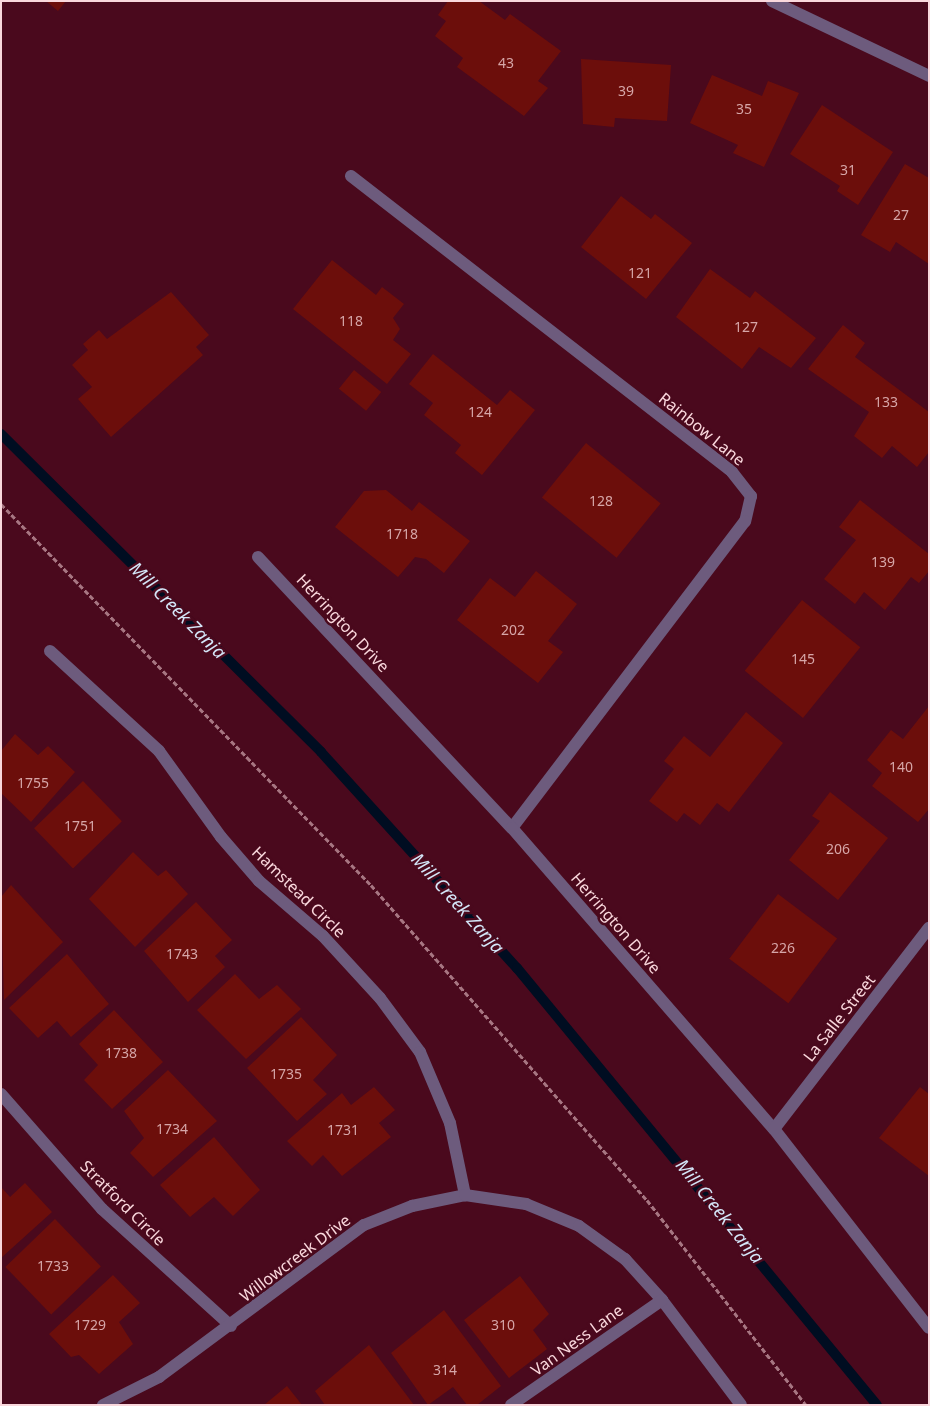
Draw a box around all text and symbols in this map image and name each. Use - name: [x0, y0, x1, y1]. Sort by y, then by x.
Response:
- house number: 43: [498, 55, 514, 71]
- house number: 39: [618, 83, 634, 99]
- house number: 35: [736, 101, 752, 117]
- house number: 31: [840, 162, 856, 178]
- house number: 27: [893, 207, 909, 223]
- house number: 121: [628, 265, 652, 281]
- house number: 118: [339, 313, 363, 329]
- house number: 127: [734, 319, 758, 335]
- street label: Rainbow Lane: [655, 388, 749, 470]
- house number: 133: [874, 394, 898, 410]
- house number: 124: [468, 404, 492, 420]
- house number: 128: [589, 493, 613, 509]
- house number: 1718: [386, 526, 418, 542]
- house number: 139: [871, 554, 895, 570]
- water label: Mill Creek Zanja: [125, 557, 231, 663]
- street label: Herrington Drive: [293, 570, 393, 676]
- house number: 202: [501, 622, 525, 638]
- house number: 145: [791, 651, 815, 667]
- house number: 140: [889, 759, 913, 775]
- house number: 1755: [17, 775, 49, 791]
- house number: 1751: [64, 818, 96, 834]
- house number: 206: [826, 841, 850, 857]
- street label: Hamstead Circle: [248, 843, 350, 941]
- water label: Mill Creek Zanja: [407, 848, 509, 958]
- street label: Herrington Drive: [567, 869, 665, 977]
- house number: 226: [771, 940, 795, 956]
- house number: 1743: [166, 946, 198, 962]
- street label: La Salle Street: [799, 971, 879, 1065]
- house number: 1738: [105, 1045, 137, 1061]
- house number: 1735: [270, 1066, 302, 1082]
- house number: 1734: [156, 1121, 188, 1137]
- house number: 1731: [327, 1122, 359, 1138]
- water label: Mill Creek Zanja: [671, 1155, 769, 1267]
- street label: Stratford Circle: [76, 1156, 170, 1250]
- street label: Willowcreek Drive: [236, 1210, 354, 1306]
- house number: 1733: [37, 1258, 69, 1274]
- street label: Van Ness Lane: [527, 1300, 627, 1380]
- house number: 1729: [74, 1317, 106, 1333]
- house number: 310: [491, 1317, 515, 1333]
- house number: 314: [433, 1362, 457, 1378]

